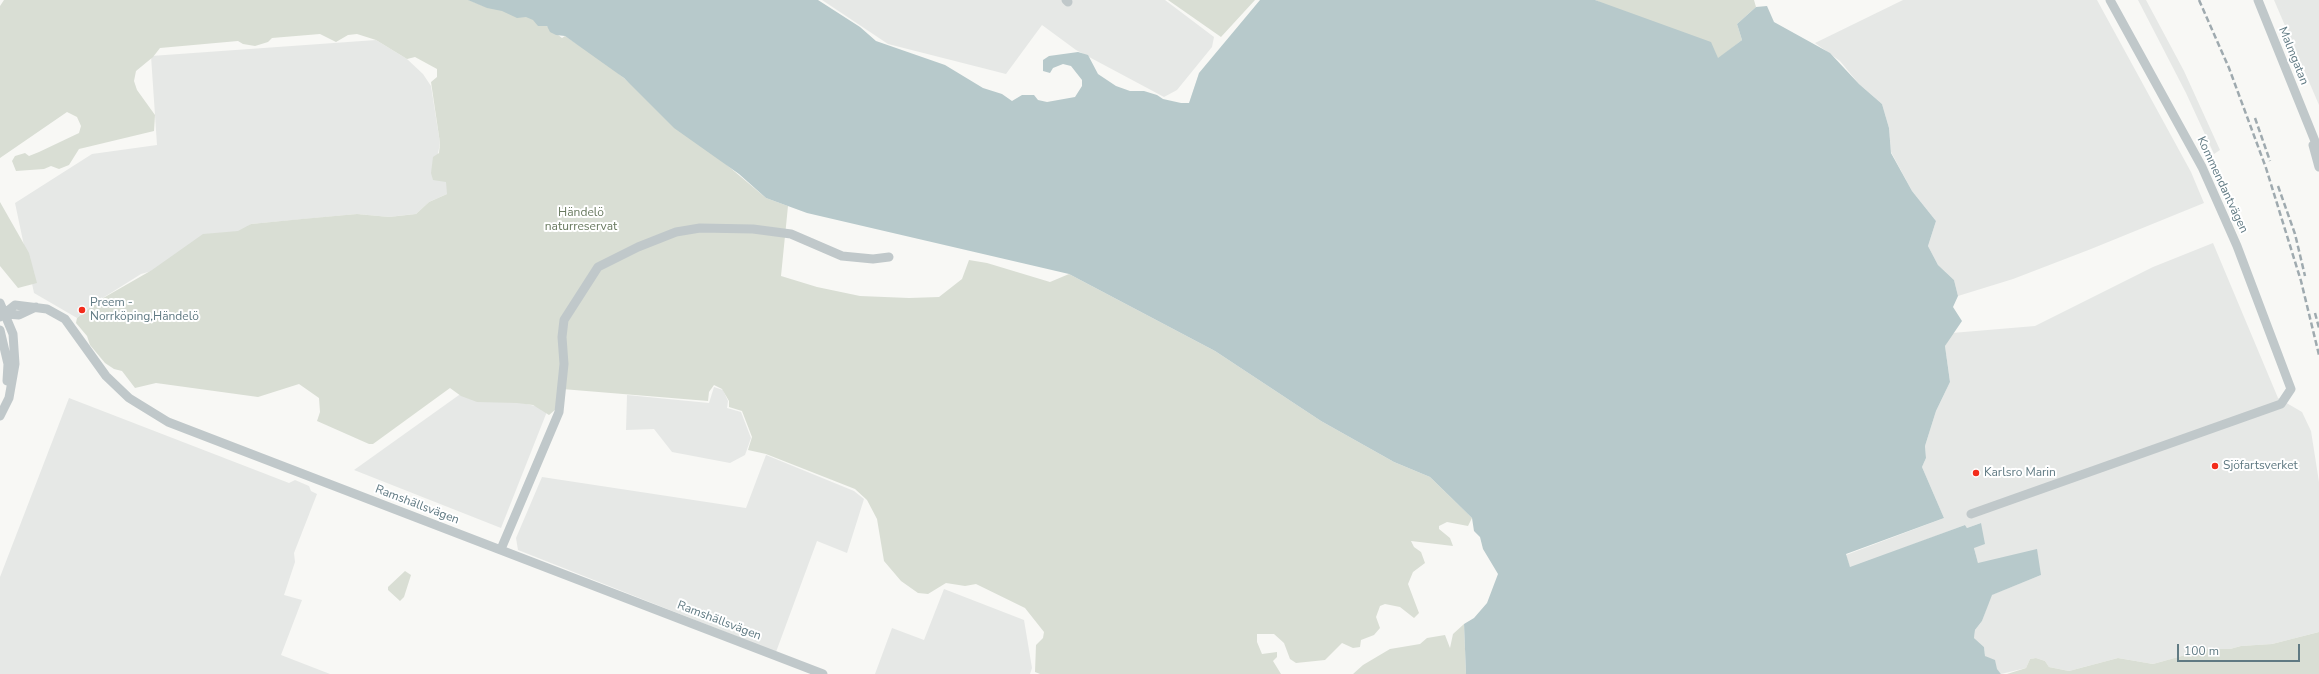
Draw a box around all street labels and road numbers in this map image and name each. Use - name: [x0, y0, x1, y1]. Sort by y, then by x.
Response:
- street label: Malmgatan: [2275, 25, 2311, 87]
- street label: Kommendantvägen: [2193, 134, 2251, 236]
- street label: Ramshällsvägen: [373, 482, 461, 528]
- street label: Ramshällsvägen: [675, 598, 763, 644]

